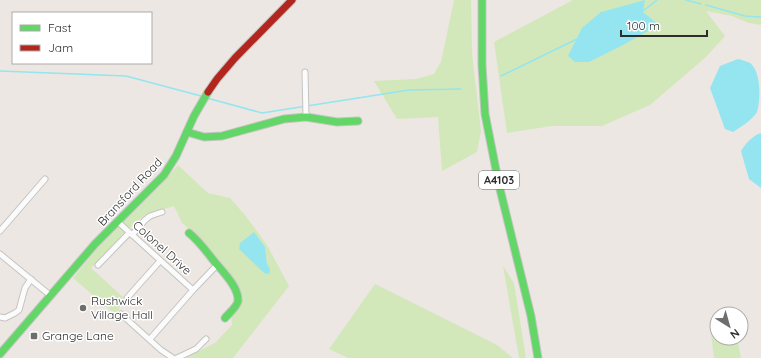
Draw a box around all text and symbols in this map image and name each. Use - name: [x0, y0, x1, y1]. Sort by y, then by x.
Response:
- legend: [12, 12, 152, 64]
- scale bar: [621, 12, 707, 38]
- text: 100 m: [627, 18, 660, 33]
- text: Fast: [48, 20, 72, 35]
- text: Jam: [48, 40, 73, 55]
- street label: Bransford Road: [94, 154, 165, 229]
- road number: A4103: [479, 171, 519, 189]
- street label: Colonel Drive: [130, 217, 195, 278]
- place label: Rushwick Village Hall: [91, 293, 153, 322]
- marker: Rushwick Village Hall: [78, 303, 88, 313]
- north arrow: [709, 306, 749, 346]
- text: N: [728, 326, 742, 342]
- place label: Grange Lane: [42, 328, 114, 343]
- marker: Grange Lane: [29, 331, 39, 341]

